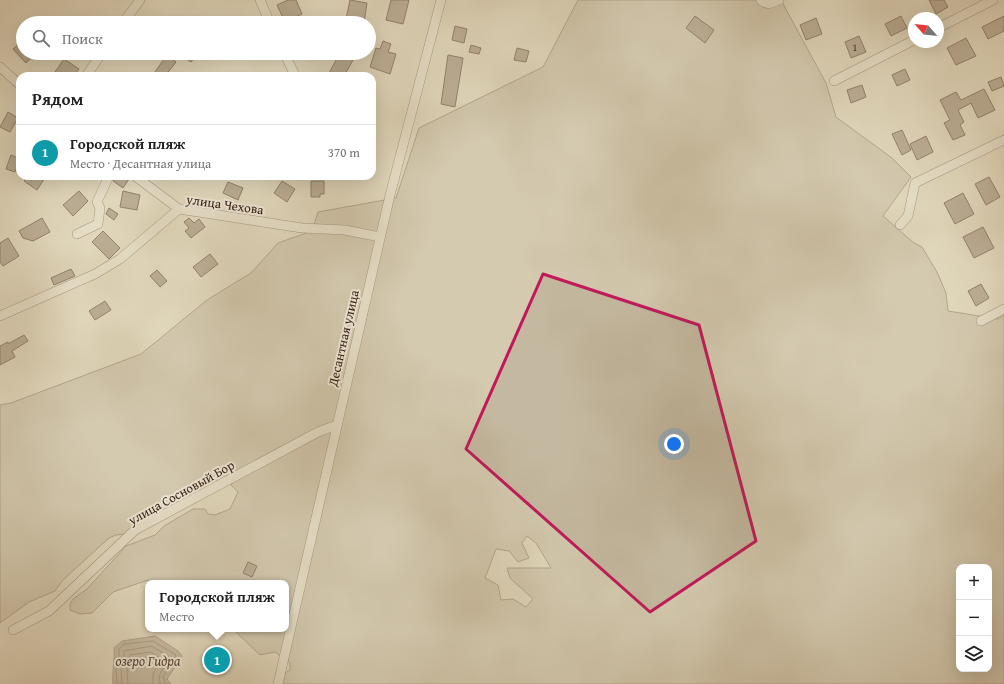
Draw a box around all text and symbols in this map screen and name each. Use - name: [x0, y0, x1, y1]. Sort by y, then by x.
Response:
- north arrow: [908, 12, 944, 48]
- search box: [16, 16, 376, 60]
- icon: search: [30, 27, 52, 49]
- text: Поиск: [62, 28, 103, 49]
- house number: 1: [852, 39, 858, 55]
- text: Рядом: [32, 86, 83, 111]
- text: Городской пляж: [70, 133, 185, 154]
- text: 1: [42, 143, 48, 162]
- text: 370 m: [328, 143, 360, 162]
- text: Место · Десантная улица: [70, 154, 211, 173]
- street label: улица Чехова: [184, 190, 266, 219]
- street label: Десантная улица: [323, 287, 364, 389]
- your location: [664, 434, 684, 454]
- street label: улица Сосновый Бор: [124, 455, 238, 530]
- map controls: [956, 564, 992, 672]
- button: +: [956, 564, 992, 600]
- popup: [145, 580, 289, 632]
- text: Городской пляж: [159, 586, 275, 607]
- button: −: [956, 600, 992, 636]
- text: Место: [159, 607, 194, 626]
- button: layers: [956, 636, 992, 672]
- pin: 1: [204, 645, 230, 675]
- water label: озеро Гидра: [115, 651, 181, 671]

